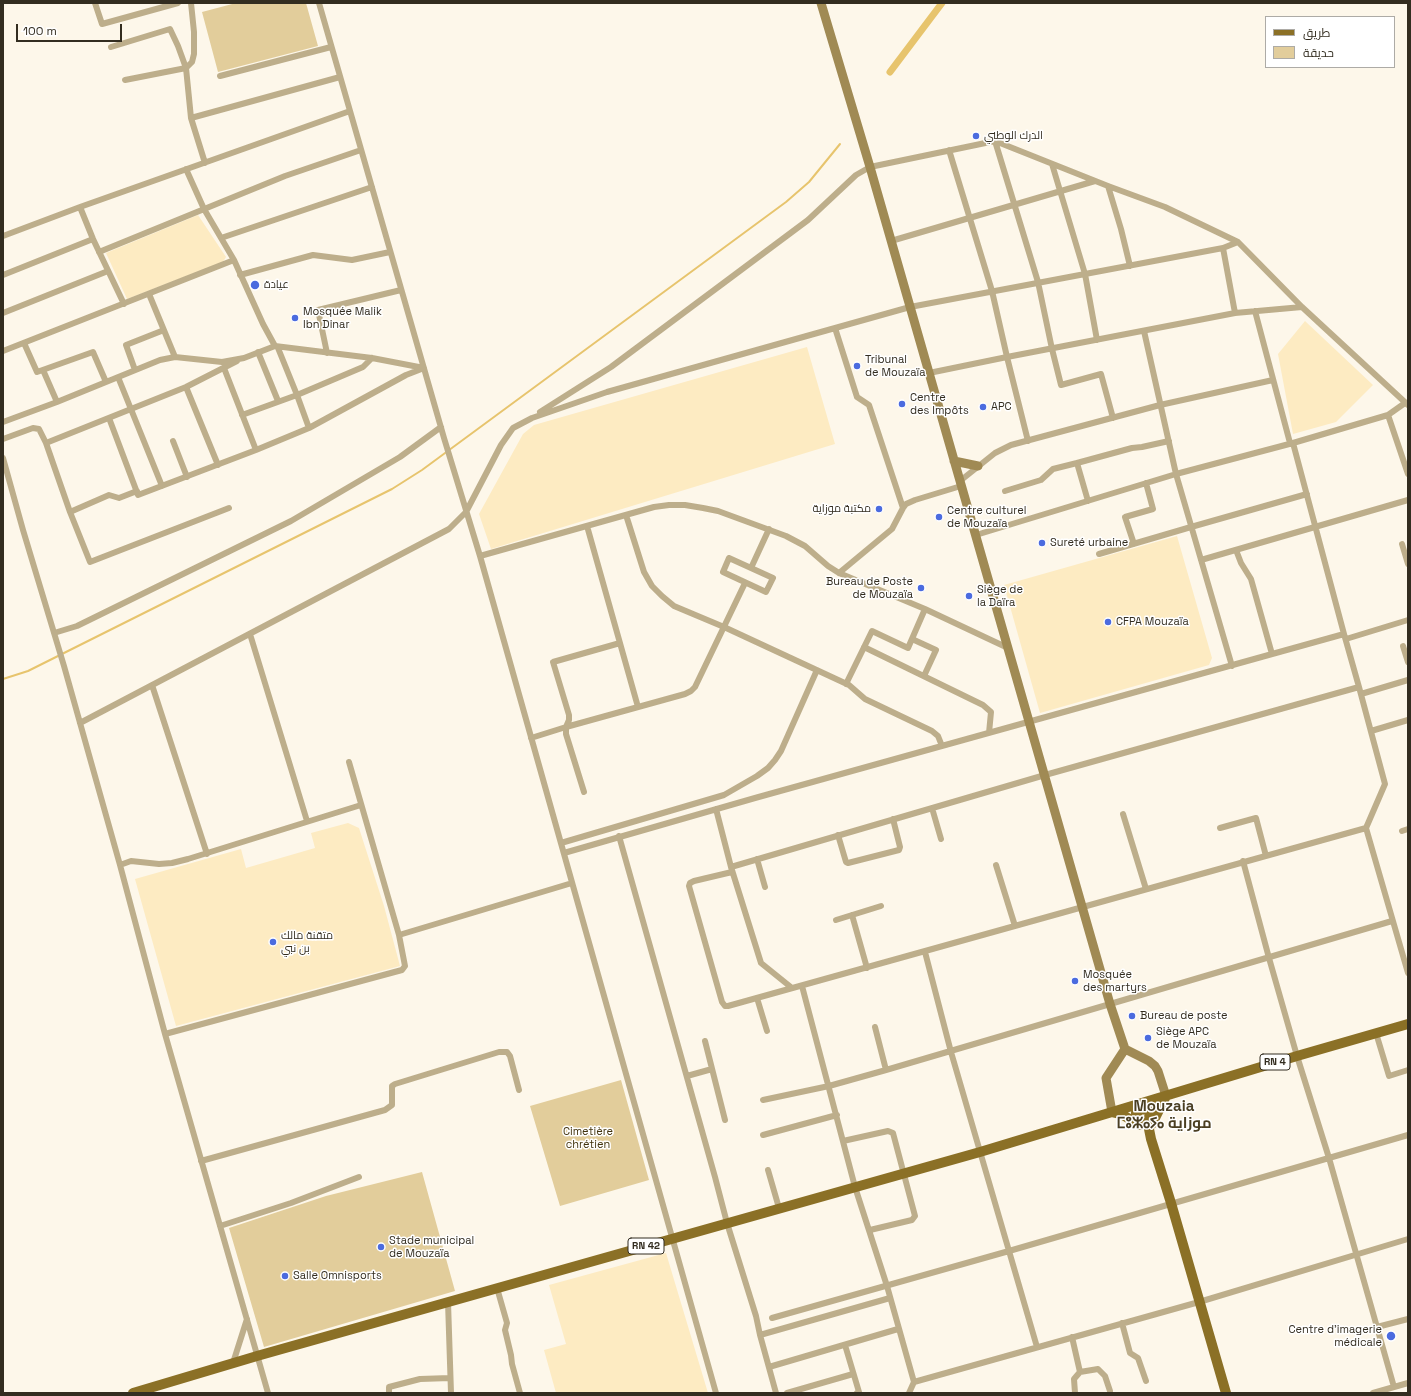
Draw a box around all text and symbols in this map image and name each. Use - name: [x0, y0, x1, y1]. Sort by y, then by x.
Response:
- scale bar: [18, 16, 124, 42]
- legend: [1265, 16, 1395, 68]
- text: 100 m: [23, 23, 57, 39]
- text: طريق: [1303, 25, 1330, 41]
- text: حديقة: [1303, 45, 1334, 61]
- place label: الدرك الوطني: [984, 129, 1043, 143]
- marker: الدرك الوطني: [971, 131, 981, 141]
- place label: عيادة: [264, 278, 289, 292]
- marker: عيادة: [249, 279, 261, 291]
- place label: Mosquée Malik Ibn Dinar: [303, 305, 382, 331]
- marker: Mosquée Malik Ibn Dinar: [290, 313, 300, 323]
- place label: Tribunal de Mouzaïa: [865, 353, 926, 379]
- marker: Tribunal de Mouzaïa: [852, 361, 862, 371]
- place label: Centre des Impôts: [910, 391, 969, 417]
- marker: Centre des Impôts: [897, 399, 907, 409]
- place label: APC: [991, 400, 1012, 414]
- marker: APC: [978, 402, 988, 412]
- place label: مكتبة موزاية: [812, 502, 871, 516]
- marker: مكتبة موزاية: [874, 504, 884, 514]
- place label: Centre culturel de Mouzaïa: [947, 504, 1026, 530]
- marker: Centre culturel de Mouzaïa: [934, 512, 944, 522]
- place label: Sureté urbaine: [1050, 536, 1128, 550]
- marker: Sureté urbaine: [1037, 538, 1047, 548]
- place label: Bureau de Poste de Mouzaïa: [826, 575, 913, 601]
- marker: Bureau de Poste de Mouzaïa: [916, 583, 926, 593]
- place label: Siège de la Daïra: [977, 583, 1023, 609]
- marker: Siège de la Daïra: [964, 591, 974, 601]
- place label: CFPA Mouzaïa: [1116, 615, 1189, 629]
- marker: CFPA Mouzaïa: [1103, 617, 1113, 627]
- place label: متقنة مالك بن نبي: [281, 929, 333, 955]
- marker: متقنة مالك بن نبي: [268, 937, 278, 947]
- place label: Mosquée des martyrs: [1083, 968, 1147, 994]
- marker: Mosquée des martyrs: [1070, 976, 1080, 986]
- place label: Bureau de poste: [1140, 1009, 1228, 1023]
- marker: Bureau de poste: [1127, 1011, 1137, 1021]
- place label: Siège APC de Mouzaïa: [1156, 1025, 1217, 1051]
- marker: Siège APC de Mouzaïa: [1143, 1033, 1153, 1043]
- road number: RN 4: [1260, 1054, 1290, 1070]
- district label: Mouzaia ⵎⵓⵣⴰⵢⴰ موزاية: [1116, 1098, 1212, 1133]
- park label: Cimetière chrétien: [563, 1125, 613, 1151]
- place label: Stade municipal de Mouzaïa: [389, 1234, 474, 1260]
- road number: RN 42: [628, 1238, 664, 1254]
- marker: Stade municipal de Mouzaïa: [376, 1242, 386, 1252]
- place label: Salle Omnisports: [293, 1269, 382, 1283]
- marker: Salle Omnisports: [280, 1271, 290, 1281]
- place label: Centre d'imagerie médicale: [1288, 1323, 1382, 1349]
- marker: Centre d'imagerie médicale: [1385, 1330, 1397, 1342]

